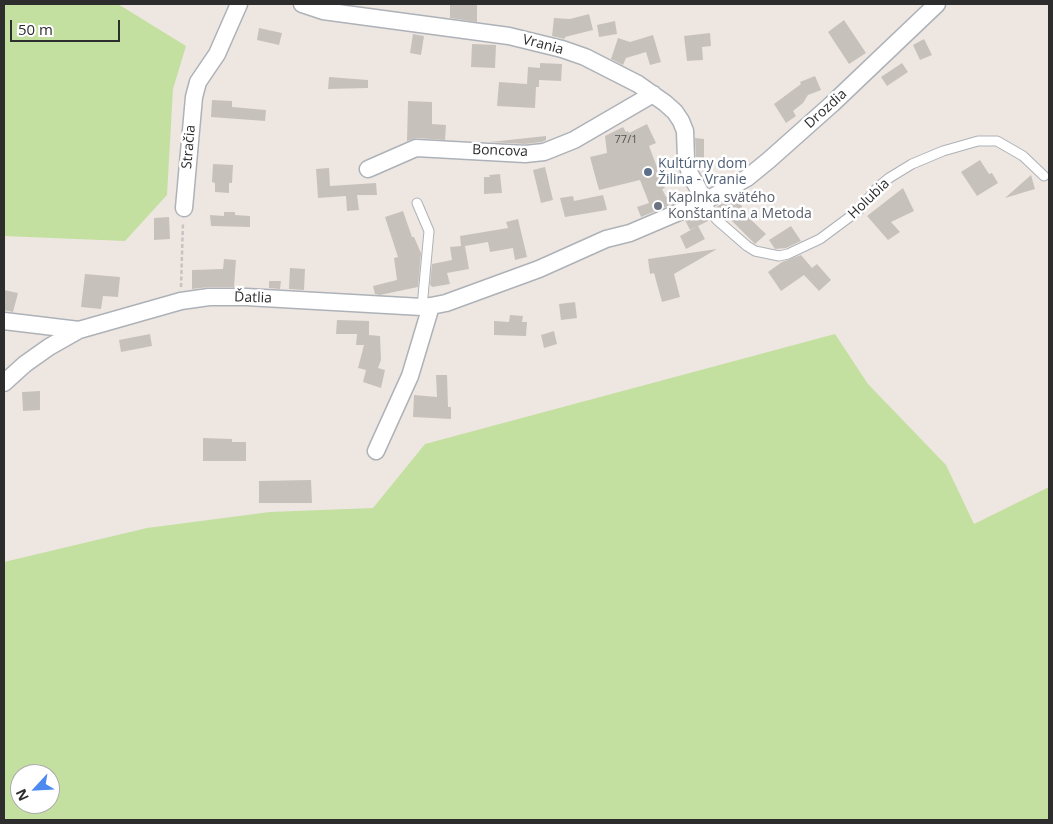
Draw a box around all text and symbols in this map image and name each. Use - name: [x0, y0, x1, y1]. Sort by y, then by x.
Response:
- scale bar: [12, 10, 122, 42]
- text: 50 m: [18, 19, 53, 39]
- street label: Vrania: [521, 31, 565, 59]
- street label: Drozdia: [802, 86, 850, 132]
- street label: Stračia: [179, 124, 199, 170]
- house number: 77/1: [615, 133, 637, 147]
- street label: Boncova: [472, 142, 528, 160]
- place label: Kultúrny dom Žilina - Vranie: [658, 156, 747, 188]
- marker: Kultúrny dom Žilina - Vranie: [642, 166, 654, 178]
- street label: Holubia: [845, 175, 893, 223]
- place label: Kaplnka svätého Konštantína a Metoda: [668, 190, 812, 222]
- marker: Kaplnka svätého Konštantína a Metoda: [652, 200, 664, 212]
- street label: Ďatlia: [234, 289, 272, 307]
- north arrow: [10, 764, 60, 814]
- text: N: [11, 786, 33, 804]

